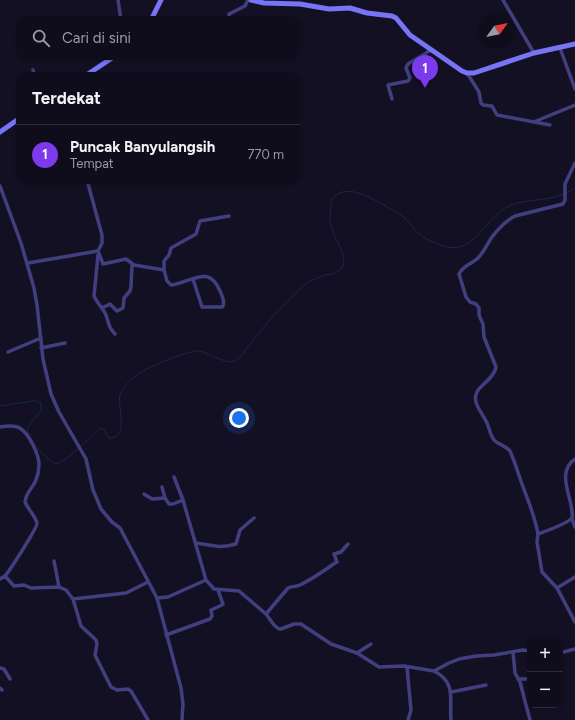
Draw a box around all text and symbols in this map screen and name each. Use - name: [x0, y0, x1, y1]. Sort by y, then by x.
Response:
- north arrow: [479, 12, 515, 48]
- search box: [16, 16, 300, 60]
- icon: search: [30, 27, 52, 49]
- text: Cari di sini: [62, 29, 131, 47]
- pin: 1: [412, 55, 438, 88]
- text: Terdekat: [32, 88, 101, 108]
- text: Puncak Banyulangsih: [70, 138, 215, 156]
- text: 1: [42, 147, 48, 162]
- text: 770 m: [247, 147, 284, 162]
- text: Tempat: [70, 156, 114, 171]
- your location: [229, 408, 249, 428]
- map controls: [527, 636, 563, 708]
- button: +: [527, 636, 563, 672]
- button: −: [527, 672, 563, 708]

